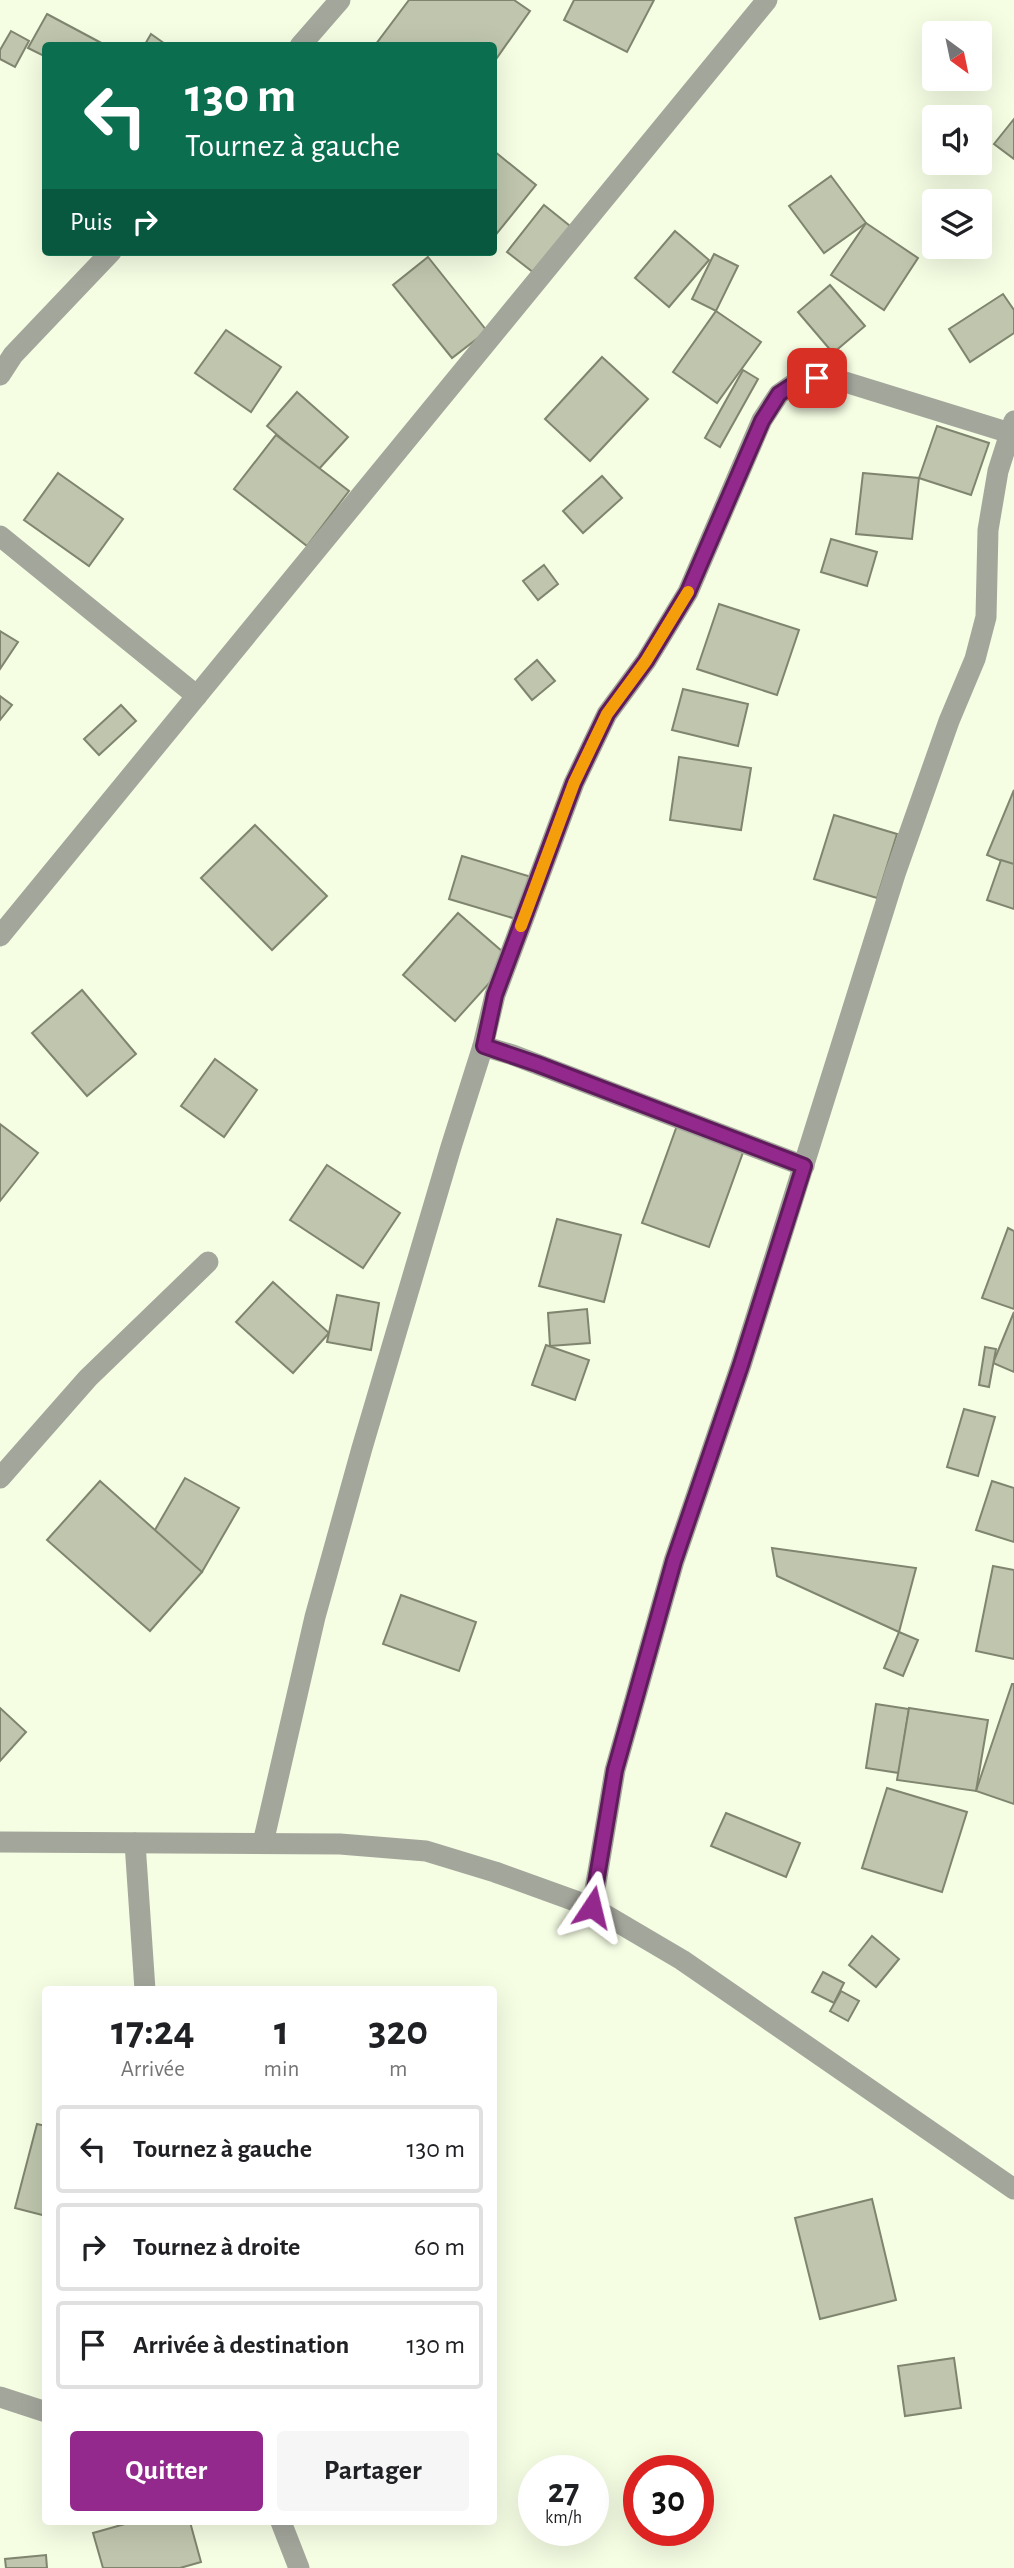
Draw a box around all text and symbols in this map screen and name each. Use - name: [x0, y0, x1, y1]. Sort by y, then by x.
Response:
- north arrow: [922, 21, 992, 91]
- map controls: [922, 21, 992, 259]
- icon: left: [70, 70, 161, 161]
- text: 130 m: [185, 72, 296, 121]
- button: sound: [922, 105, 992, 175]
- text: Tournez à gauche: [185, 130, 400, 162]
- button: layers: [922, 189, 992, 259]
- icon: right: [126, 203, 164, 241]
- text: Puis: [70, 209, 112, 235]
- pin: [787, 348, 847, 408]
- icon: arrive: [798, 359, 836, 397]
- position arrow: [555, 1870, 629, 1944]
- text: 17:24: [111, 2010, 195, 2052]
- text: 1: [274, 2010, 289, 2052]
- text: 320: [368, 2010, 428, 2052]
- text: Arrivée: [121, 2058, 185, 2081]
- text: min: [264, 2058, 299, 2081]
- text: m: [389, 2058, 407, 2081]
- icon: left: [74, 2130, 112, 2168]
- text: Tournez à gauche: [133, 2136, 312, 2162]
- text: 130 m: [407, 2136, 465, 2162]
- icon: right: [74, 2228, 112, 2266]
- text: Tournez à droite: [133, 2234, 300, 2260]
- text: 60 m: [414, 2234, 465, 2260]
- icon: arrive: [74, 2326, 112, 2364]
- text: Arrivée à destination: [133, 2332, 349, 2358]
- text: 130 m: [407, 2332, 465, 2358]
- button: Quitter: [70, 2431, 263, 2511]
- button: Partager: [277, 2431, 469, 2511]
- speed limit sign: 30: [623, 2455, 714, 2546]
- text: 27: [548, 2474, 579, 2509]
- text: km/h: [545, 2509, 582, 2527]

